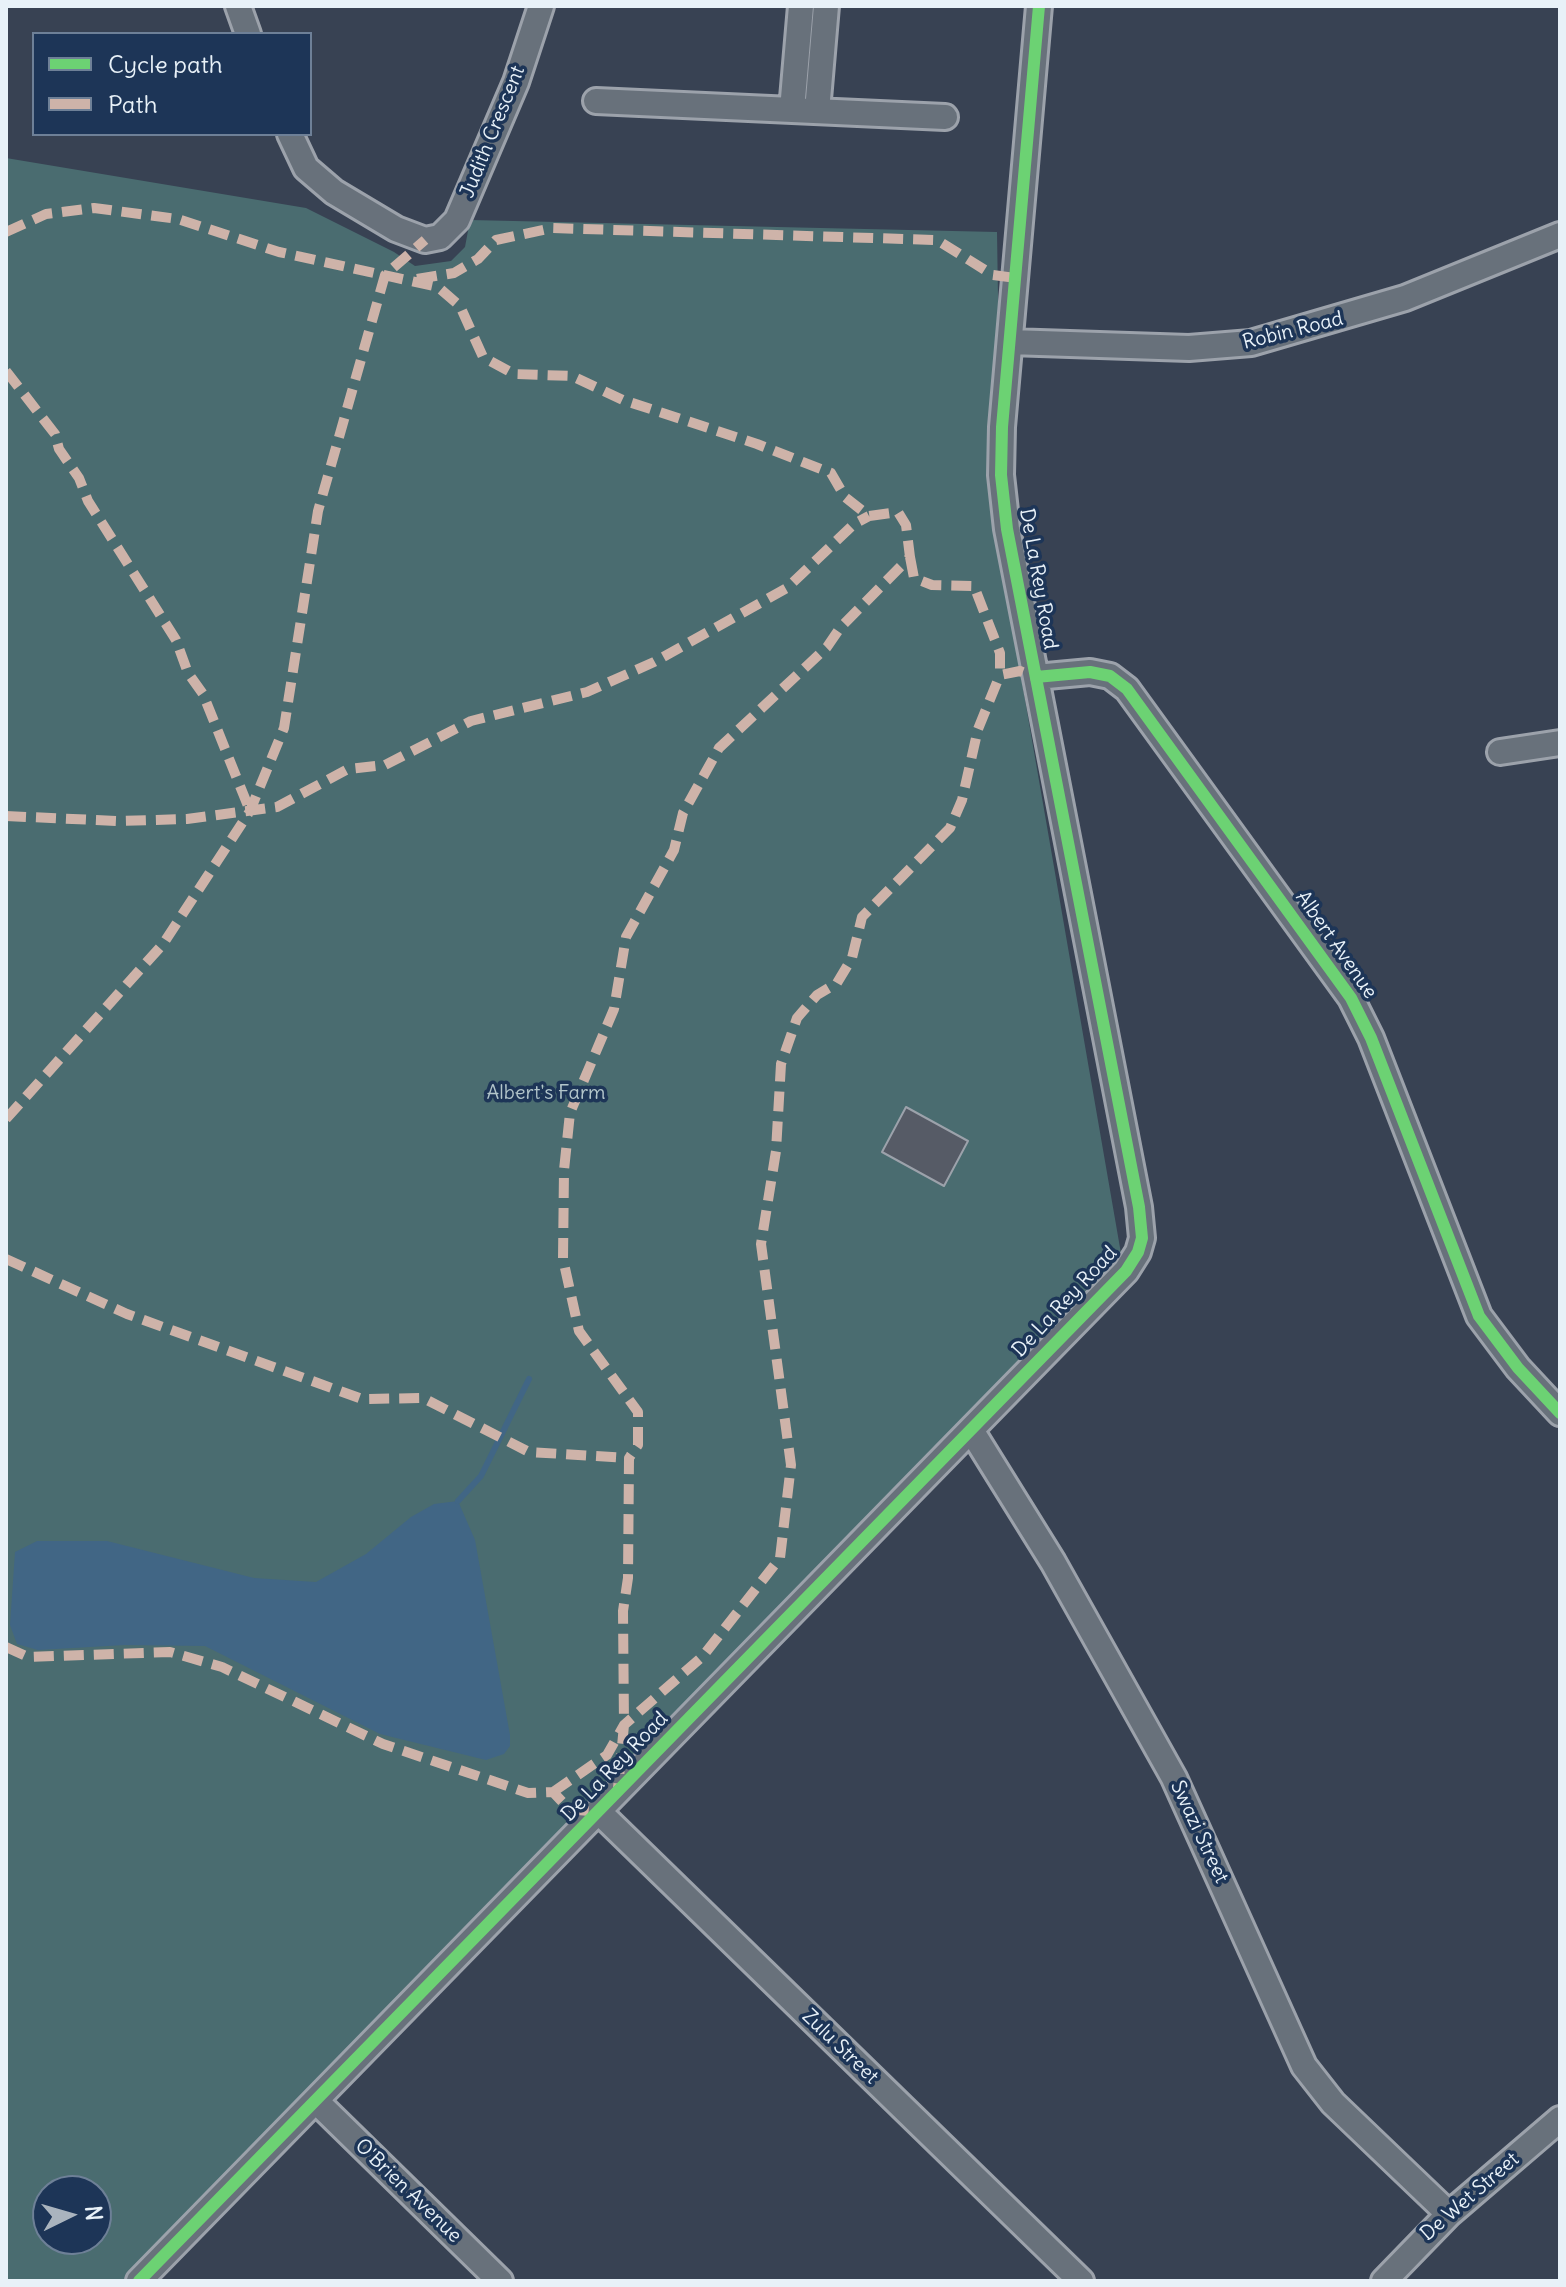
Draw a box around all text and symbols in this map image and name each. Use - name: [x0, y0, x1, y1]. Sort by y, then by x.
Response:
- legend: [32, 32, 312, 136]
- text: Cycle path: [108, 49, 223, 79]
- street label: Judith Crescent: [456, 62, 530, 202]
- text: Path: [108, 89, 158, 119]
- street label: Robin Road: [1240, 307, 1346, 355]
- street label: De La Rey Road: [1014, 507, 1062, 651]
- street label: Albert Avenue: [1290, 887, 1382, 1003]
- park label: Albert's Farm: [486, 1081, 606, 1105]
- street label: De La Rey Road: [1008, 1242, 1122, 1362]
- street label: De La Rey Road: [557, 1707, 673, 1827]
- street label: Swazi Street: [1165, 1777, 1233, 1887]
- street label: Zulu Street: [797, 2005, 883, 2089]
- street label: O'Brien Avenue: [350, 2134, 466, 2248]
- street label: De Wet Street: [1416, 2148, 1524, 2246]
- north arrow: [32, 2175, 112, 2255]
- text: N: [79, 2204, 109, 2222]

